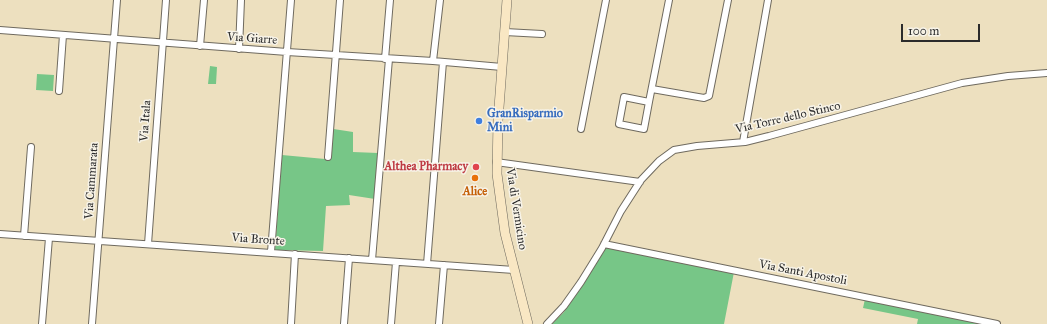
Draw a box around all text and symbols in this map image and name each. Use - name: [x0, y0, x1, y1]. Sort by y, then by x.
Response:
- scale bar: [903, 16, 982, 42]
- text: 100 m: [908, 24, 939, 38]
- street label: Via Giarre: [226, 30, 278, 48]
- street label: Via Torre dello Stinco: [734, 99, 842, 137]
- street label: Via Itala: [137, 100, 155, 142]
- place label: GranRisparmio Mini: [487, 107, 563, 135]
- marker: GranRisparmio Mini: [474, 116, 484, 126]
- street label: Via Cammarata: [82, 142, 102, 220]
- place label: Althea Pharmacy: [384, 160, 468, 174]
- marker: Althea Pharmacy: [471, 162, 481, 172]
- street label: Via di Vermicino: [502, 167, 530, 251]
- marker: Alice: [470, 173, 480, 183]
- place label: Alice: [463, 185, 487, 199]
- street label: Via Bronte: [231, 231, 285, 249]
- street label: Via Santi Apostoli: [758, 257, 848, 289]

